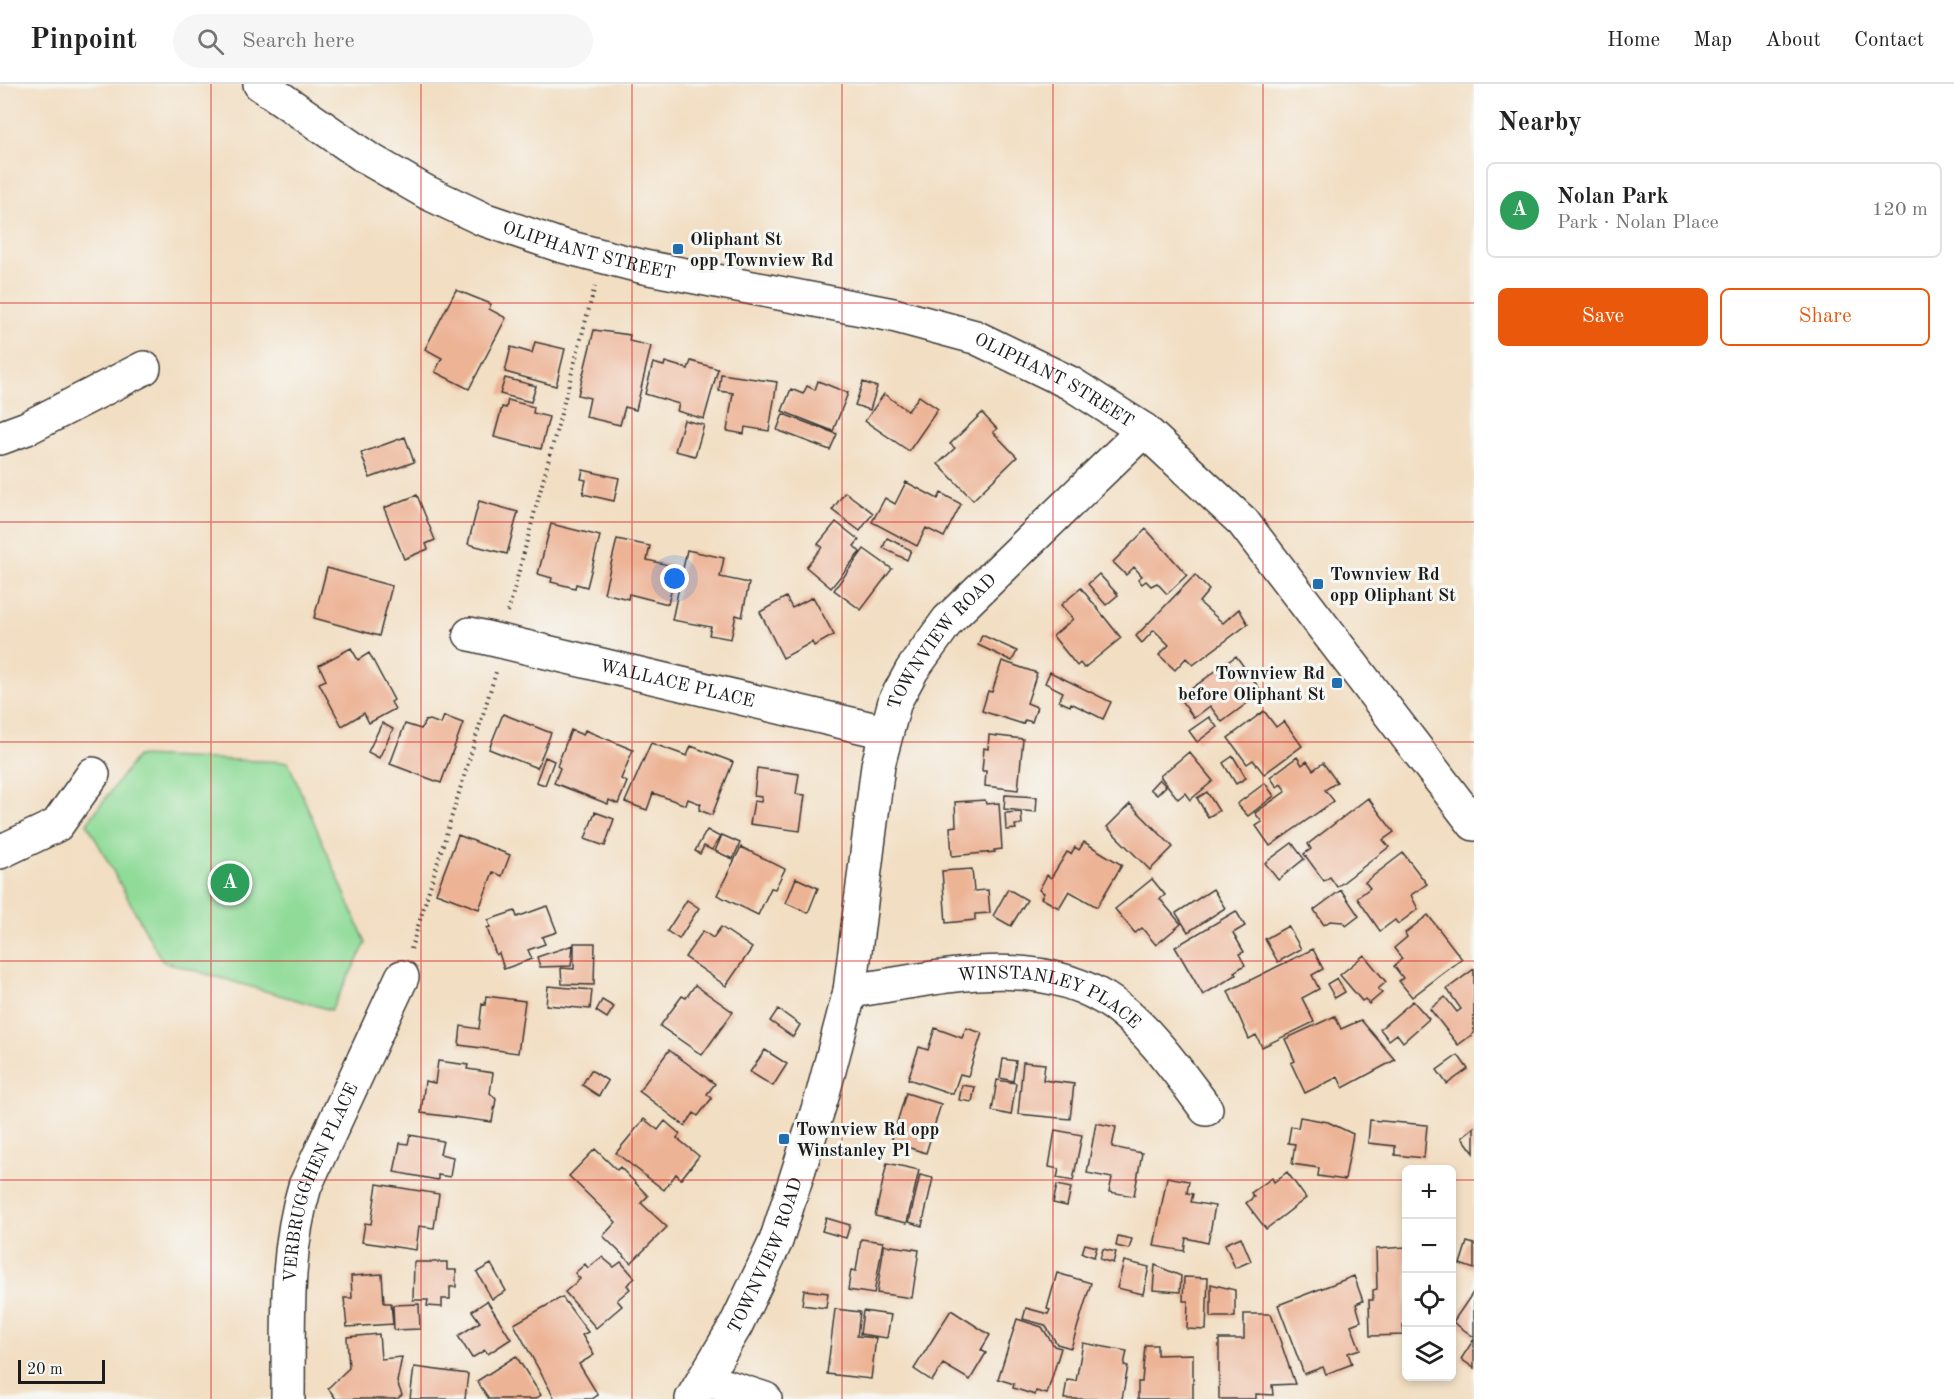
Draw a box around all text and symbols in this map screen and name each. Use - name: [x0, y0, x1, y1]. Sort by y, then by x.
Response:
- search box: [173, 14, 593, 68]
- icon: search: [194, 25, 227, 58]
- text: Pinpoint: [30, 27, 137, 55]
- text: Search here: [242, 30, 355, 52]
- text: Home: [1607, 30, 1660, 51]
- text: Map: [1693, 30, 1732, 51]
- text: About: [1765, 30, 1821, 51]
- text: Contact: [1854, 30, 1924, 51]
- text: Nearby: [1498, 110, 1582, 136]
- text: Nolan Park: [1557, 186, 1669, 208]
- text: A: [1512, 200, 1527, 220]
- text: 120 m: [1872, 200, 1928, 220]
- text: Park · Nolan Place: [1557, 213, 1719, 233]
- street label: OLIPHANT STREET: [500, 218, 677, 283]
- place label: Oliphant St opp Townview Rd: [690, 231, 834, 270]
- marker: Oliphant St opp Townview Rd: [671, 242, 685, 256]
- button: Save: [1498, 288, 1708, 346]
- button: Share: [1720, 288, 1930, 346]
- street label: OLIPHANT STREET: [971, 330, 1137, 431]
- your location: [660, 564, 689, 593]
- place label: Townview Rd opp Oliphant St: [1330, 566, 1456, 605]
- street label: TOWNVIEW ROAD: [885, 571, 1000, 711]
- marker: Townview Rd opp Oliphant St: [1311, 577, 1325, 591]
- street label: WALLACE PLACE: [598, 657, 756, 711]
- place label: Townview Rd before Oliphant St: [1178, 665, 1325, 704]
- marker: Townview Rd before Oliphant St: [1330, 676, 1344, 690]
- pin: A: [210, 860, 250, 906]
- street label: WINSTANLEY PLACE: [957, 964, 1144, 1032]
- street label: VERBRUGGHEN PLACE: [281, 1080, 362, 1283]
- place label: Townview Rd opp Winstanley Pl: [796, 1121, 939, 1160]
- marker: Townview Rd opp Winstanley Pl: [777, 1132, 791, 1146]
- map controls: [1402, 1165, 1456, 1381]
- button: +: [1402, 1165, 1456, 1219]
- street label: TOWNVIEW ROAD: [725, 1175, 806, 1337]
- button: −: [1402, 1219, 1456, 1273]
- button: locate: [1402, 1273, 1456, 1327]
- button: layers: [1402, 1327, 1456, 1381]
- scale bar: [18, 1357, 105, 1384]
- text: 20 m: [27, 1362, 63, 1378]

